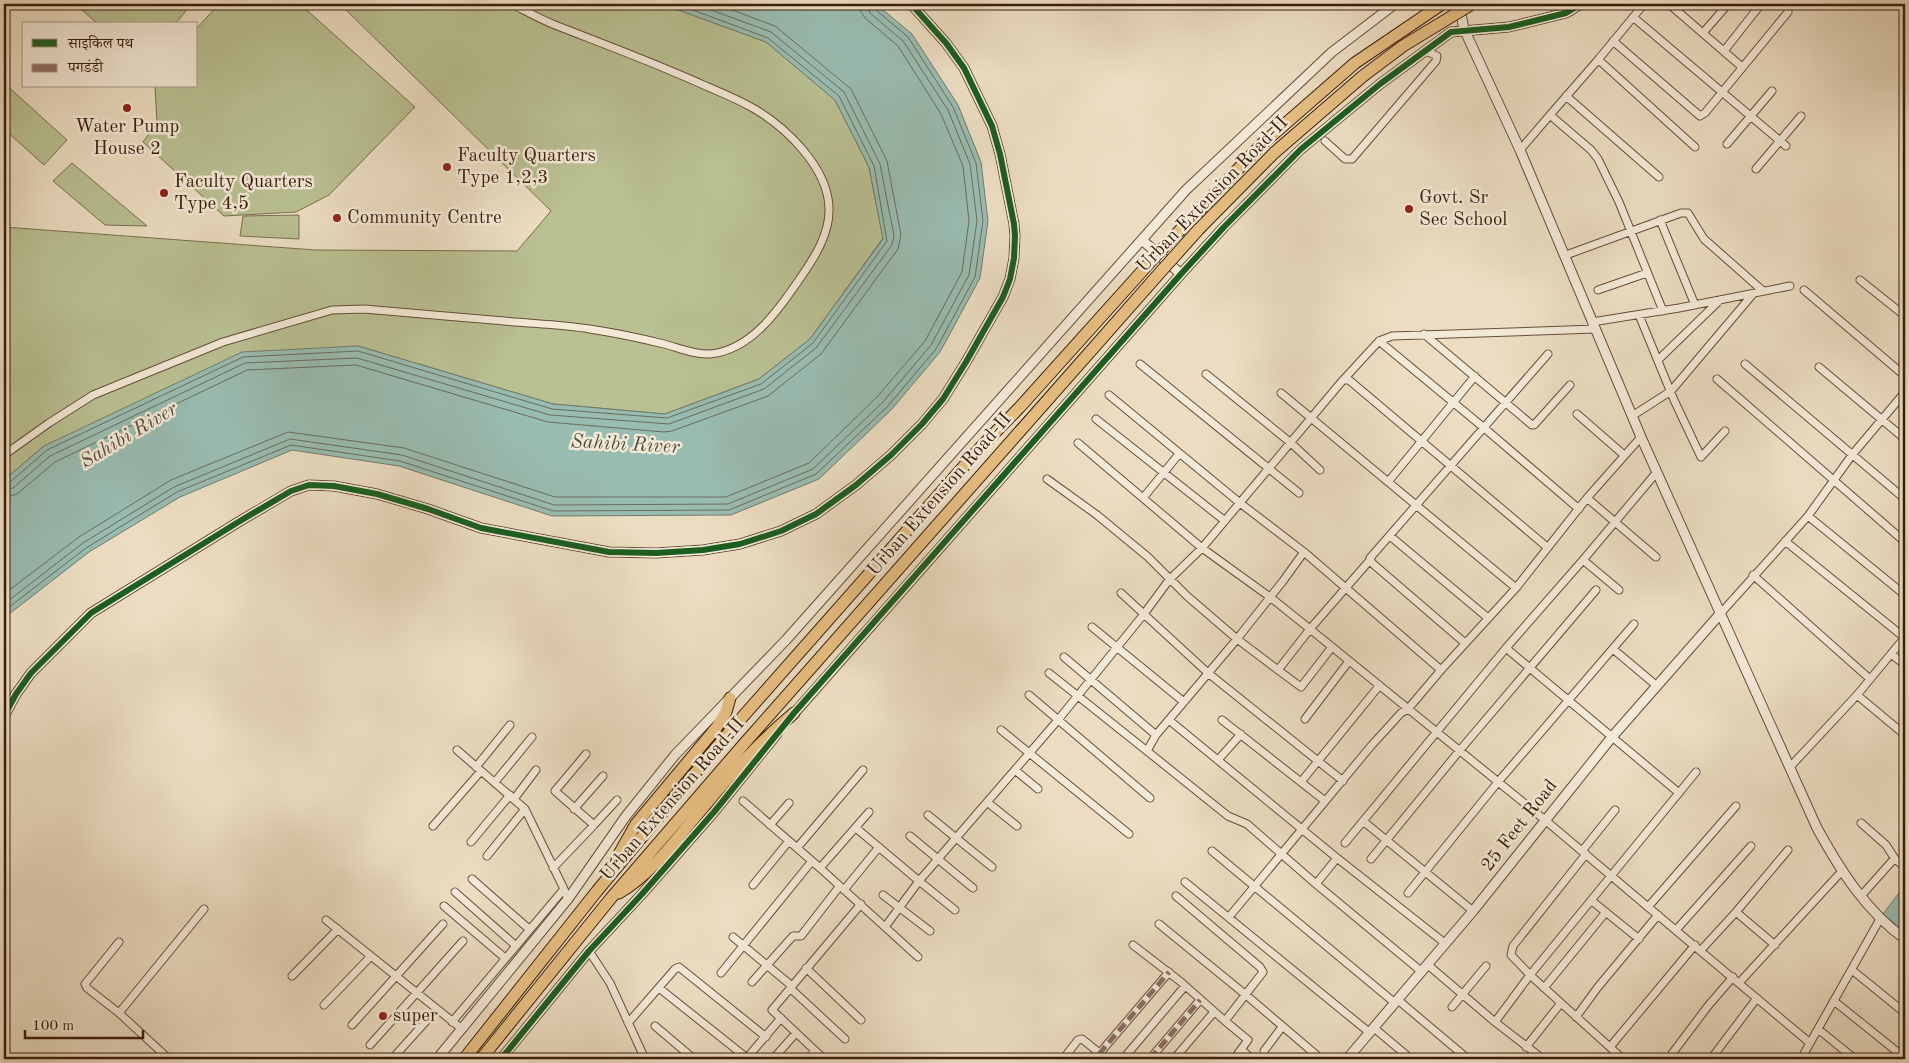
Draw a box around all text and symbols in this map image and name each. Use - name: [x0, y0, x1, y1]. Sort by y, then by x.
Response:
- legend: [22, 22, 198, 88]
- text: साइकिल पथ: [67, 35, 134, 52]
- text: पगडंडी: [67, 58, 104, 76]
- marker: Water Pump House 2: [121, 102, 133, 114]
- street label: Urban Extension Road-II: [1134, 113, 1292, 277]
- place label: Water Pump House 2: [75, 118, 179, 159]
- place label: Faculty Quarters Type 1,2,3: [457, 147, 596, 188]
- marker: Faculty Quarters Type 1,2,3: [441, 161, 453, 173]
- place label: Faculty Quarters Type 4,5: [174, 173, 313, 214]
- marker: Faculty Quarters Type 4,5: [158, 187, 170, 199]
- place label: Govt. Sr Sec School: [1419, 189, 1508, 230]
- marker: Govt. Sr Sec School: [1403, 203, 1415, 215]
- place label: Community Centre: [347, 209, 502, 228]
- marker: Community Centre: [331, 212, 343, 224]
- water label: Sahibi River: [77, 399, 181, 473]
- street label: Urban Extension Road-II: [864, 410, 1016, 580]
- water label: Sahibi River: [570, 432, 680, 458]
- street label: Urban Extension Road-II: [597, 715, 749, 885]
- street label: 25 Feet Road: [1478, 777, 1562, 875]
- place label: super: [393, 1007, 438, 1026]
- scale bar: [25, 1008, 142, 1040]
- marker: super: [377, 1010, 389, 1022]
- text: 100 m: [32, 1019, 74, 1034]

